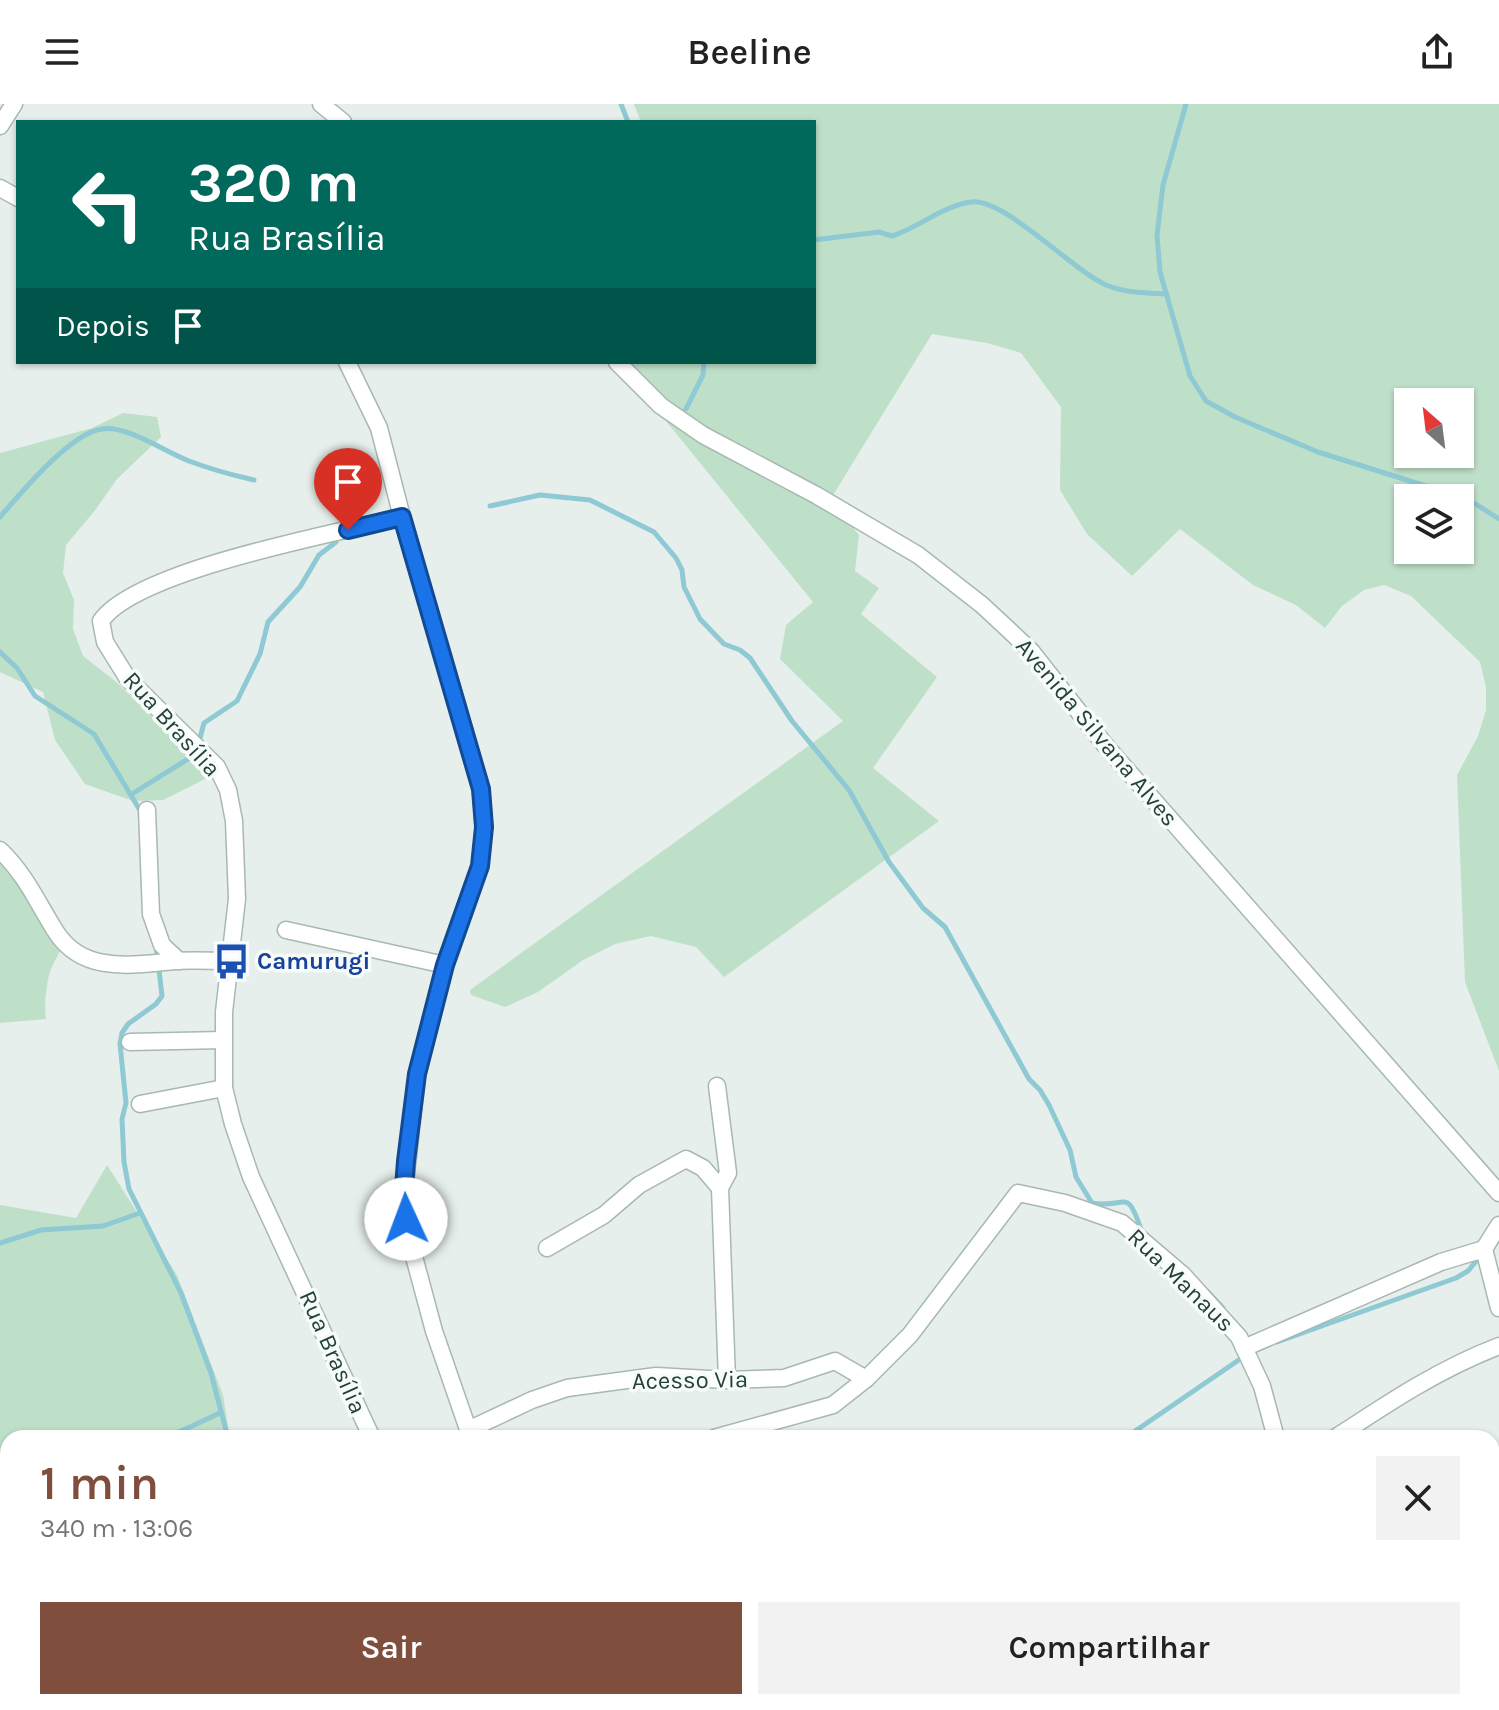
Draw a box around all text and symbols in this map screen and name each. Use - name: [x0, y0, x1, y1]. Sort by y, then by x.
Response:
- icon: menu: [40, 30, 84, 74]
- icon: share: [1415, 30, 1459, 74]
- text: Beeline: [687, 31, 812, 73]
- text: 320 m: [188, 150, 359, 215]
- icon: left: [56, 152, 160, 256]
- text: Rua Brasília: [188, 217, 386, 259]
- icon: arrive: [166, 304, 210, 348]
- text: Depois: [56, 308, 150, 344]
- north arrow: [1394, 388, 1474, 468]
- map controls: [1394, 388, 1474, 564]
- pin: [314, 448, 382, 530]
- icon: arrive: [326, 460, 370, 504]
- button: layers: [1394, 484, 1474, 564]
- street label: Avenida Silvana Alves: [1010, 632, 1184, 832]
- street label: Rua Brasília: [117, 666, 227, 782]
- bus stop icon: Camurugi: [212, 942, 250, 980]
- place label: Camurugi: [257, 947, 370, 975]
- position arrow: [364, 1177, 448, 1261]
- street label: Rua Manaus: [1122, 1223, 1240, 1337]
- street label: Rua Brasília: [293, 1286, 373, 1418]
- street label: Acesso Via: [632, 1365, 748, 1395]
- text: 1 min: [40, 1455, 159, 1511]
- button: close: [1376, 1456, 1460, 1540]
- text: 340 m · 13:06: [40, 1513, 193, 1544]
- button: Sair: [40, 1602, 742, 1694]
- button: Compartilhar: [758, 1602, 1460, 1694]

